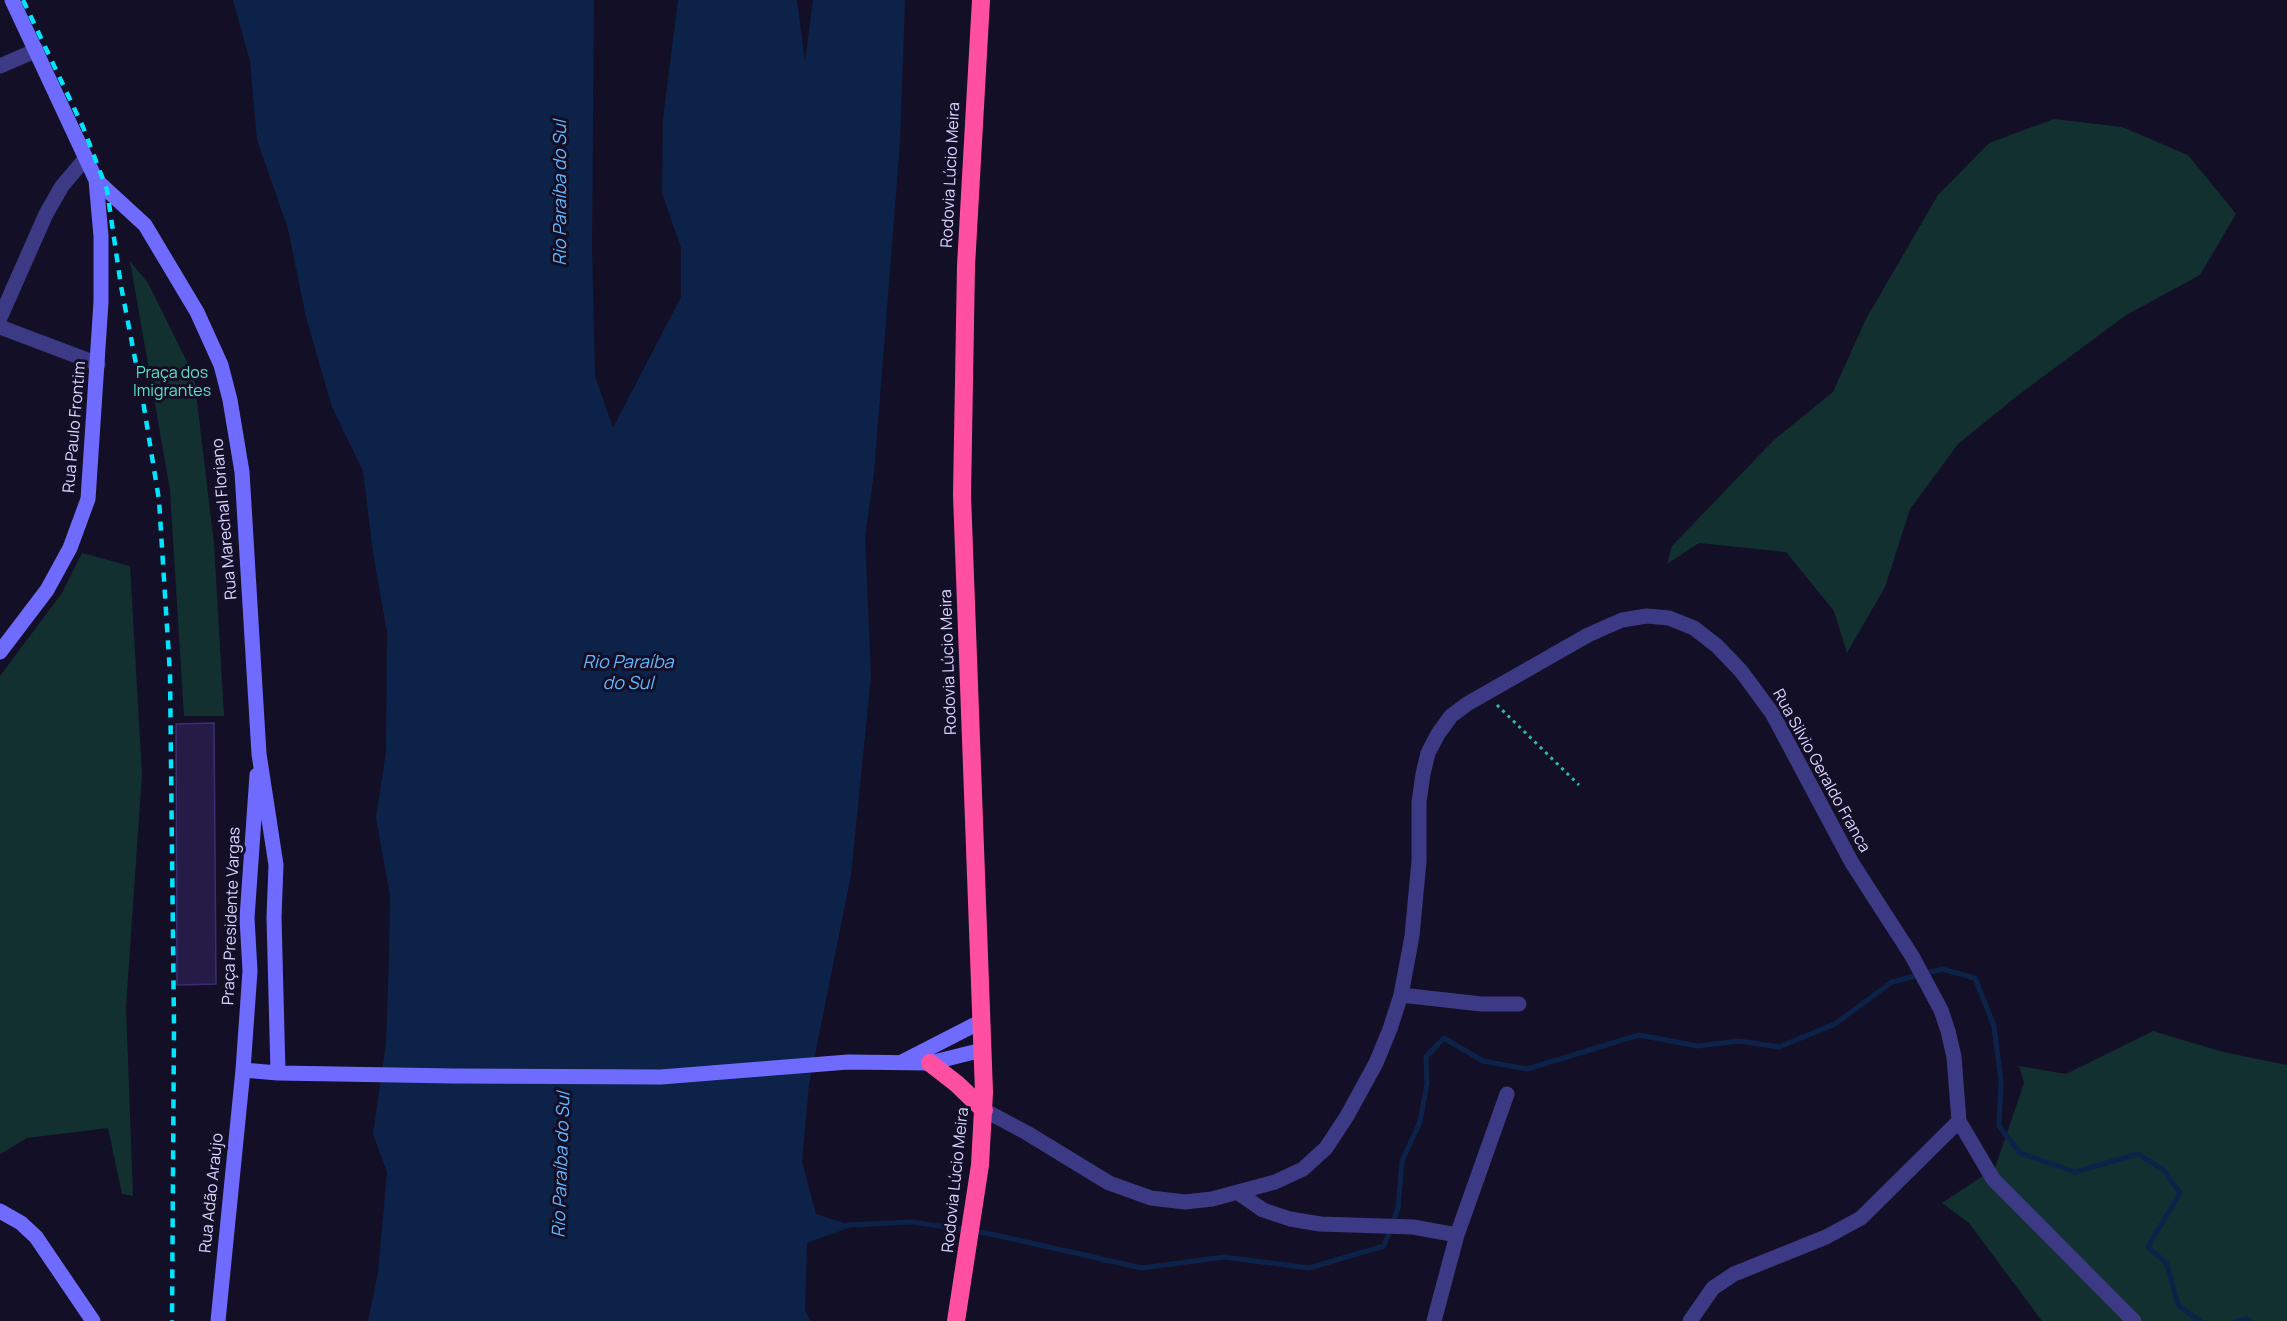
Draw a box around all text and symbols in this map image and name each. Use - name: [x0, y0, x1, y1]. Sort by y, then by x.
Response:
- street label: Rodovia Lúcio Meira: [938, 102, 964, 248]
- water label: Rio Paraíba do Sul: [550, 120, 572, 266]
- street label: Rua Paulo Frontim: [60, 360, 90, 494]
- park label: Praça dos Imigrantes: [133, 364, 211, 402]
- street label: Rua Marechal Floriano: [208, 438, 242, 600]
- street label: Rodovia Lúcio Meira: [937, 589, 961, 735]
- water label: Rio Paraíba do Sul: [582, 652, 674, 694]
- street label: Rua Silvio Geraldo Franca: [1768, 686, 1874, 856]
- street label: Praça Presidente Vargas: [219, 827, 245, 1005]
- water label: Rio Paraíba do Sul: [549, 1092, 575, 1238]
- street label: Rodovia Lúcio Meira: [939, 1107, 973, 1253]
- street label: Rua Adão Araújo: [196, 1132, 228, 1254]

